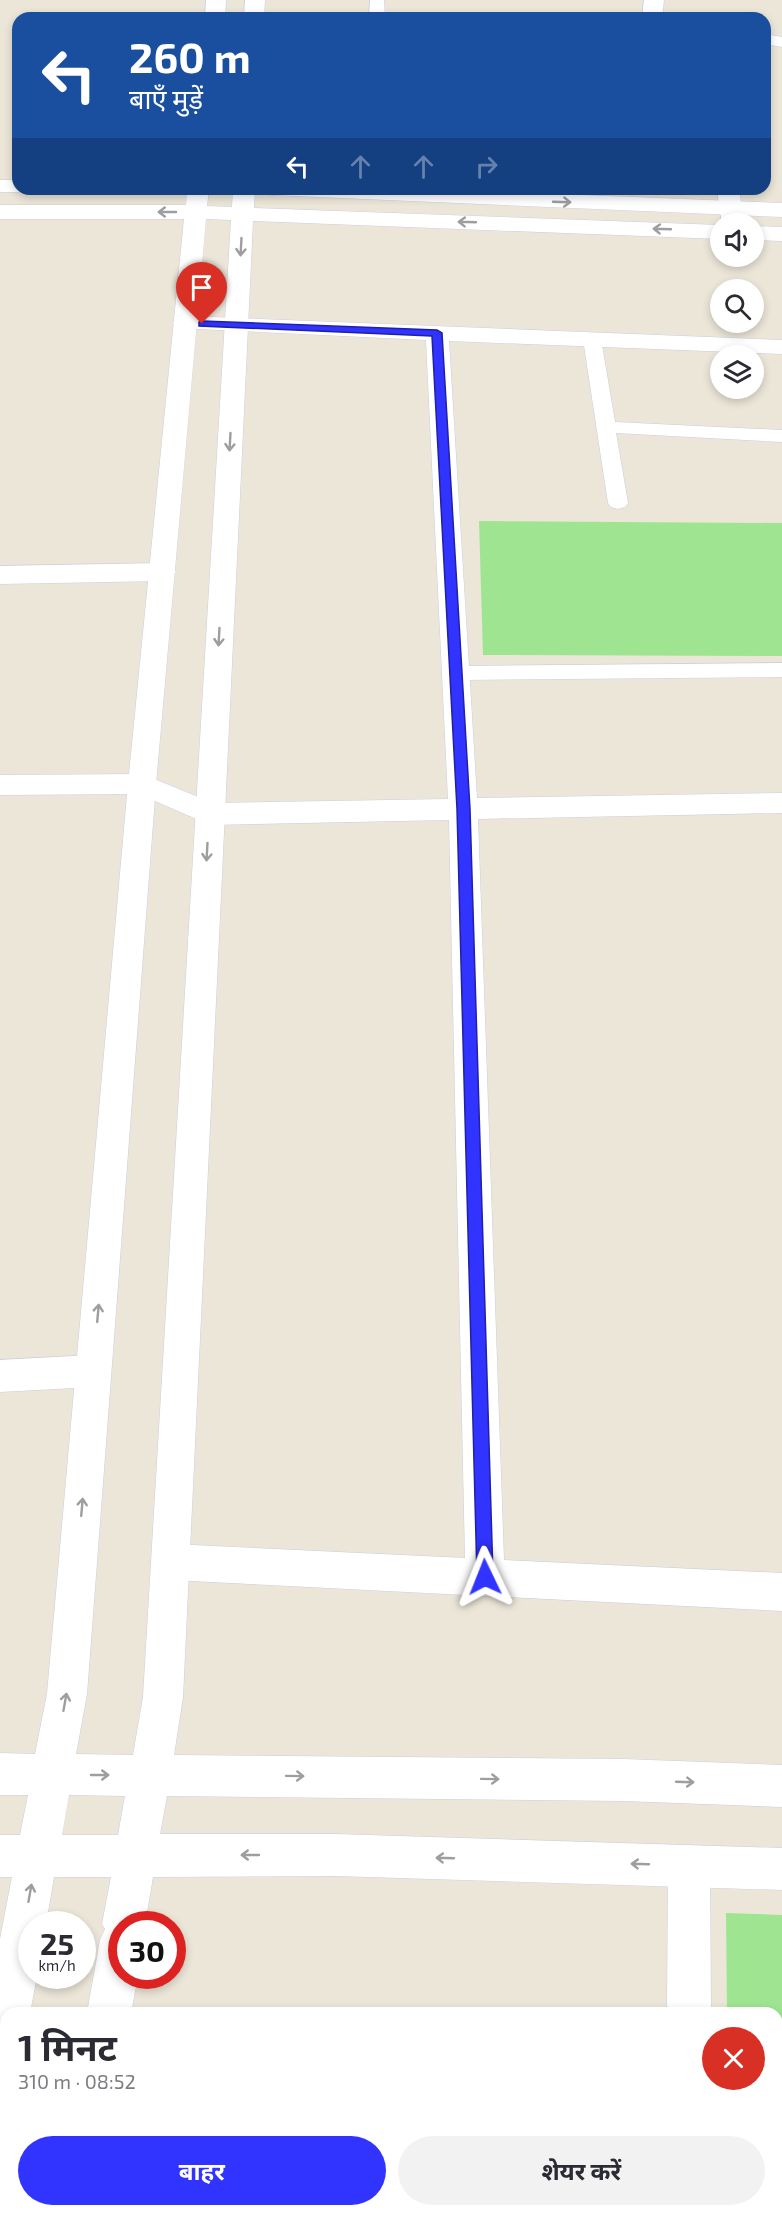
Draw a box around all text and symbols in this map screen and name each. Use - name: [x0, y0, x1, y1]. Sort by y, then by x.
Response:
- text: 260 m: [129, 31, 251, 81]
- icon: left: [30, 36, 108, 114]
- text: बाएँ मुड़ें: [129, 82, 203, 114]
- icon: left: [281, 150, 314, 183]
- icon: ahead: [344, 150, 377, 183]
- icon: ahead: [407, 150, 440, 183]
- icon: right: [470, 150, 503, 183]
- one-way arrow: [551, 196, 571, 207]
- one-way arrow: [157, 206, 177, 218]
- map controls: [710, 213, 764, 399]
- button: sound: [710, 213, 764, 267]
- one-way arrow: [457, 217, 477, 228]
- one-way arrow: [652, 224, 672, 235]
- one-way arrow: [235, 237, 246, 257]
- pin: [176, 262, 227, 324]
- icon: arrive: [185, 271, 218, 304]
- button: search: [710, 279, 764, 333]
- button: layers: [710, 345, 764, 399]
- one-way arrow: [225, 432, 236, 452]
- one-way arrow: [214, 626, 225, 646]
- one-way arrow: [202, 842, 213, 862]
- one-way arrow: [93, 1304, 104, 1324]
- one-way arrow: [77, 1498, 88, 1518]
- position arrow: [453, 1545, 517, 1609]
- one-way arrow: [60, 1692, 71, 1712]
- one-way arrow: [90, 1769, 110, 1781]
- one-way arrow: [285, 1770, 305, 1782]
- one-way arrow: [480, 1773, 500, 1784]
- one-way arrow: [675, 1777, 695, 1788]
- one-way arrow: [240, 1849, 260, 1861]
- one-way arrow: [435, 1852, 455, 1864]
- one-way arrow: [630, 1859, 650, 1870]
- one-way arrow: [25, 1884, 36, 1904]
- speed limit sign: 30: [108, 1911, 186, 1989]
- text: 25: [40, 1925, 74, 1961]
- text: km/h: [38, 1956, 76, 1974]
- text: 1 मिनट: [18, 2025, 117, 2068]
- button: close: [702, 2027, 765, 2090]
- text: 310 m · 08:52: [18, 2069, 136, 2093]
- button: बाहर: [18, 2136, 386, 2205]
- button: शेयर करें: [398, 2136, 765, 2205]

